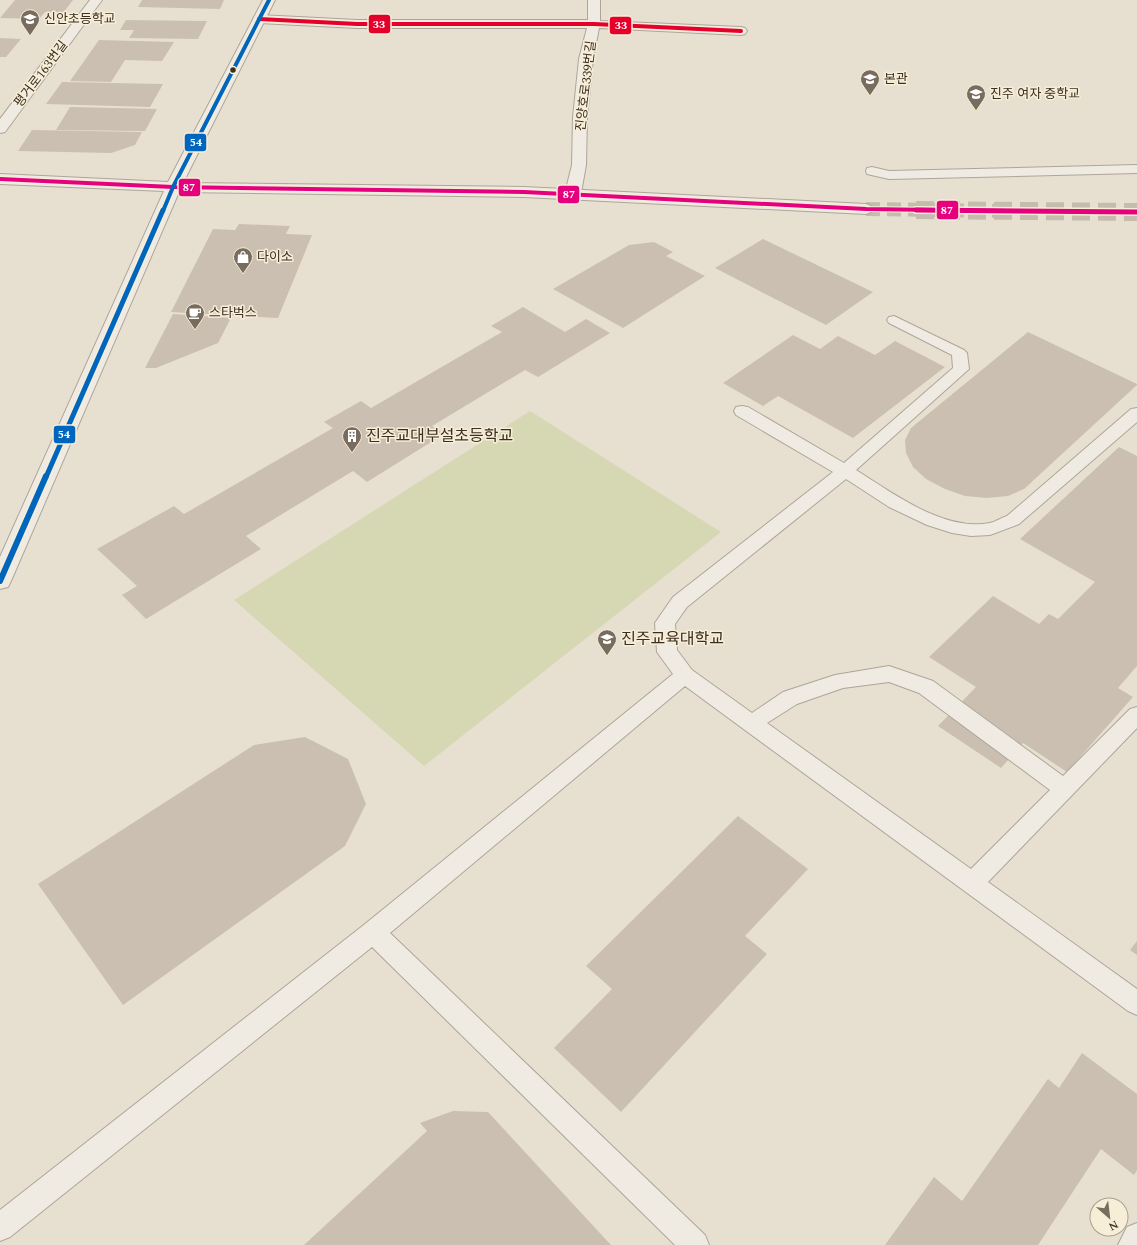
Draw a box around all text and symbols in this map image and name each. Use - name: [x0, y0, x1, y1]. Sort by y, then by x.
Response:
- school or university icon: 신안초등학교: [19, 8, 41, 36]
- place label: 신안초등학교: [44, 9, 116, 29]
- line badge: 33: [368, 14, 391, 34]
- text: 33: [373, 16, 385, 33]
- line badge: 33: [609, 16, 632, 35]
- text: 33: [615, 17, 627, 34]
- street label: 평거로163번길: [9, 36, 73, 112]
- street label: 진양호로339번길: [571, 39, 601, 133]
- unlabelled marker: [228, 65, 238, 75]
- school or university icon: 본관: [859, 68, 881, 96]
- place label: 본관: [884, 69, 908, 89]
- school or university icon: 진주 여자 중학교: [965, 83, 987, 111]
- place label: 진주 여자 중학교: [990, 84, 1080, 104]
- line badge: 54: [184, 133, 207, 152]
- text: 54: [190, 134, 203, 151]
- line badge: 87: [178, 178, 201, 197]
- text: 87: [183, 179, 195, 196]
- line badge: 87: [557, 185, 580, 204]
- text: 87: [563, 186, 575, 203]
- line badge: 87: [936, 200, 959, 220]
- text: 87: [941, 202, 953, 219]
- shop icon: 다이소: [232, 246, 254, 274]
- place label: 다이소: [257, 247, 293, 267]
- cafe icon: 스타벅스: [184, 302, 206, 330]
- place label: 스타벅스: [209, 303, 257, 323]
- place label: 진주교대부설초등학교: [366, 424, 513, 448]
- line badge: 54: [53, 425, 76, 444]
- building icon: 진주교대부설초등학교: [341, 425, 363, 453]
- text: 54: [58, 426, 71, 443]
- place label: 진주교육대학교: [621, 627, 724, 651]
- school or university icon: 진주교육대학교: [596, 628, 618, 656]
- north arrow: [1089, 1197, 1129, 1237]
- text: N: [1105, 1216, 1121, 1235]

